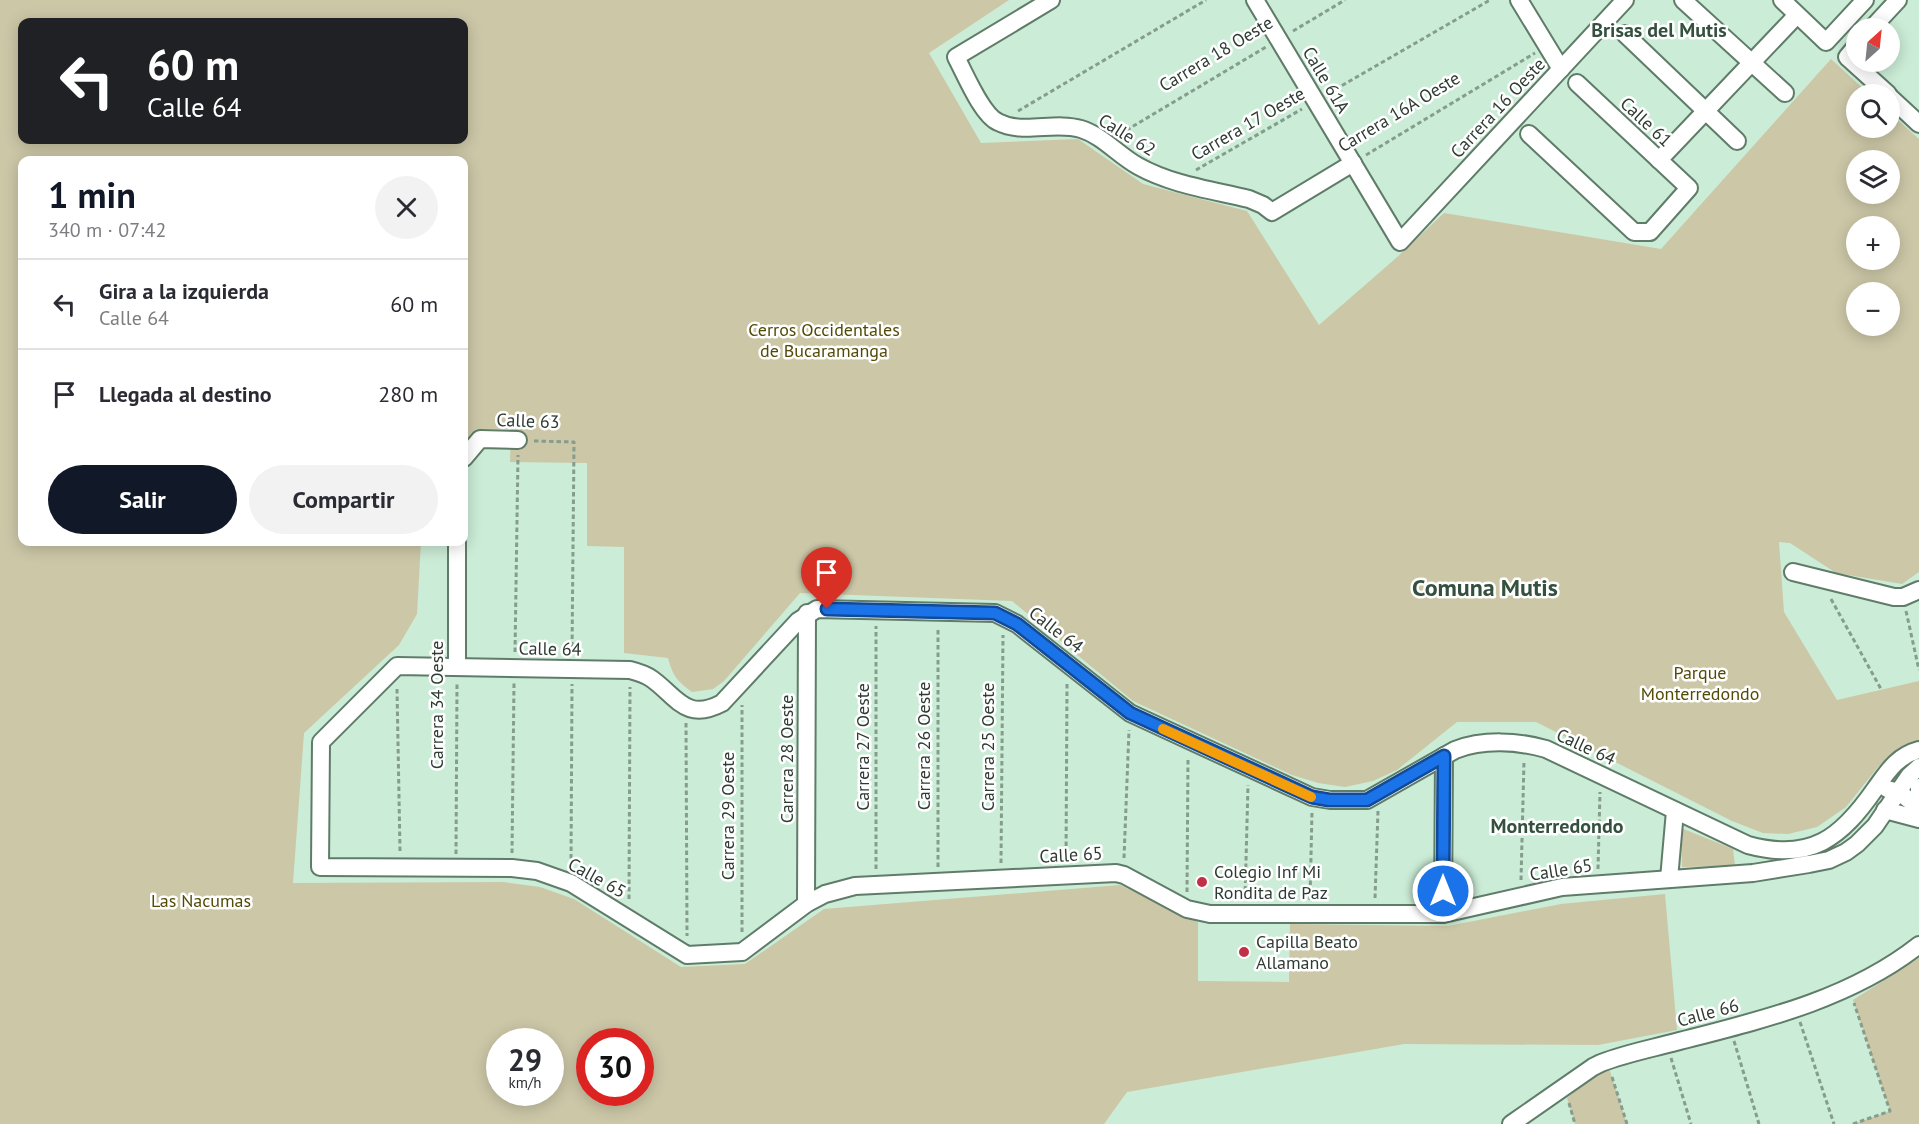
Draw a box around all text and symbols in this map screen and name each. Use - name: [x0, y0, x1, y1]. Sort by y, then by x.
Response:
- street label: Carrera 18 Oeste: [1155, 11, 1277, 97]
- district label: Brisas del Mutis: [1591, 17, 1727, 43]
- north arrow: [1846, 18, 1900, 72]
- map controls: [1846, 18, 1900, 336]
- text: 60 m: [147, 37, 239, 92]
- icon: left: [48, 42, 126, 120]
- street label: Calle 61A: [1298, 42, 1355, 118]
- street label: Carrera 16 Oeste: [1445, 53, 1550, 163]
- street label: Carrera 16A Oeste: [1333, 66, 1464, 157]
- street label: Carrera 17 Oeste: [1187, 82, 1309, 165]
- button: search: [1846, 84, 1900, 138]
- text: Calle 64: [147, 90, 241, 124]
- street label: Calle 61: [1615, 92, 1677, 152]
- street label: Calle 62: [1094, 108, 1160, 161]
- button: layers: [1846, 150, 1900, 204]
- text: 1 min: [48, 171, 136, 218]
- button: close: [375, 176, 438, 239]
- button: +: [1846, 216, 1900, 270]
- text: 340 m · 07:42: [48, 217, 166, 243]
- text: Gira a la izquierda: [99, 277, 269, 305]
- button: −: [1846, 282, 1900, 336]
- icon: left: [48, 288, 81, 321]
- text: 60 m: [390, 290, 438, 318]
- text: Calle 64: [99, 305, 169, 331]
- park label: Cerros Occidentales de Bucaramanga: [748, 318, 900, 362]
- icon: arrive: [48, 378, 81, 411]
- text: Llegada al destino: [99, 380, 272, 408]
- text: 280 m: [378, 380, 438, 408]
- street label: Calle 63: [496, 408, 560, 433]
- button: Salir: [48, 465, 237, 534]
- button: Compartir: [249, 465, 438, 534]
- pin: [801, 547, 852, 609]
- icon: arrive: [810, 556, 843, 589]
- district label: Comuna Mutis: [1412, 572, 1558, 603]
- street label: Calle 64: [1024, 601, 1088, 658]
- street label: Calle 64: [518, 636, 582, 661]
- street label: Carrera 34 Oeste: [425, 641, 448, 769]
- park label: Parque Monterredondo: [1641, 661, 1759, 705]
- street label: Carrera 26 Oeste: [912, 682, 935, 810]
- street label: Carrera 27 Oeste: [851, 683, 874, 811]
- street label: Carrera 25 Oeste: [976, 683, 999, 811]
- street label: Carrera 28 Oeste: [775, 695, 798, 823]
- street label: Calle 64: [1553, 723, 1620, 770]
- street label: Carrera 29 Oeste: [716, 752, 739, 880]
- district label: Monterredondo: [1491, 813, 1624, 839]
- street label: Calle 65: [1039, 841, 1103, 868]
- street label: Calle 65: [564, 852, 630, 903]
- street label: Calle 65: [1528, 853, 1594, 886]
- position arrow: [1411, 859, 1475, 923]
- place label: Colegio Inf Mi Rondita de Paz: [1214, 860, 1328, 904]
- marker: Colegio Inf Mi Rondita de Paz: [1195, 875, 1209, 889]
- park label: Las Nacumas: [151, 889, 251, 912]
- place label: Capilla Beato Allamano: [1256, 930, 1358, 974]
- marker: Capilla Beato Allamano: [1237, 945, 1251, 959]
- street label: Calle 66: [1674, 993, 1741, 1032]
- speed limit sign: 30: [576, 1028, 654, 1106]
- text: 29: [508, 1040, 542, 1079]
- text: km/h: [509, 1073, 541, 1092]

